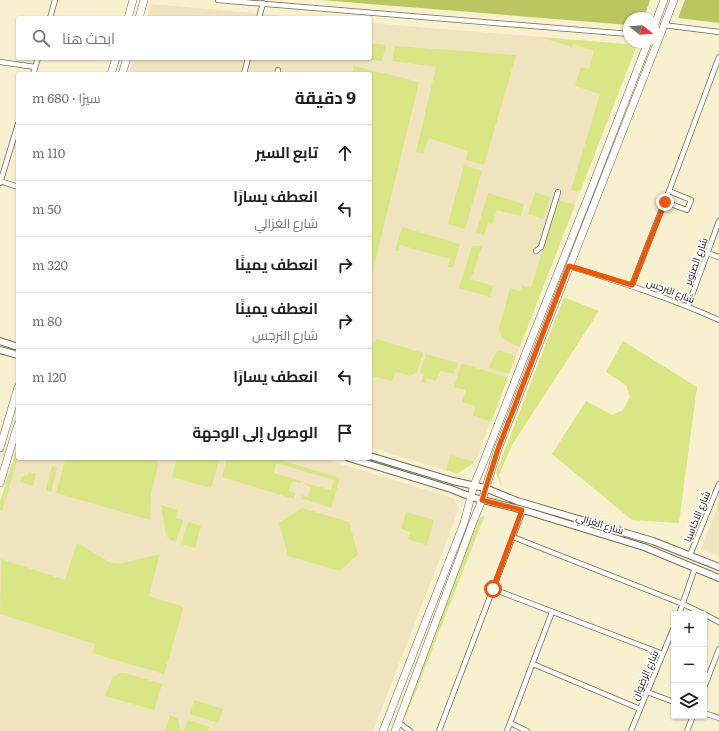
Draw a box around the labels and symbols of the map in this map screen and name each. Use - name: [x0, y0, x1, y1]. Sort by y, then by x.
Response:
- north arrow: [623, 12, 659, 48]
- route end: [656, 193, 674, 211]
- street label: شارع الصنوبر: [679, 235, 711, 288]
- street label: شارع النرجس: [645, 274, 697, 306]
- street label: شارع الاكاسيا: [679, 488, 713, 544]
- street label: شارع الغزالي: [574, 509, 626, 538]
- route start: [484, 580, 502, 598]
- street label: شارع الرضوان: [627, 648, 661, 702]

